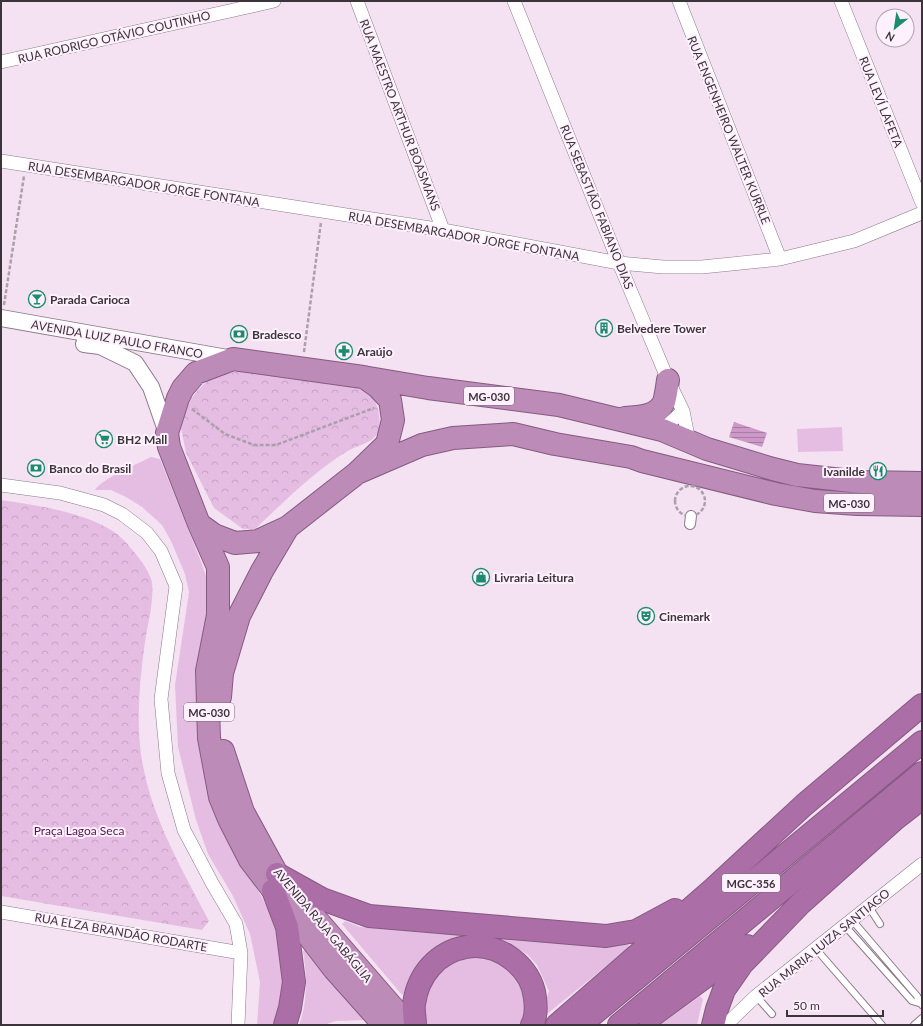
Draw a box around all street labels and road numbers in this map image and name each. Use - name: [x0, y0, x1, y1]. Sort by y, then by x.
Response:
- street label: RUA RODRIGO OTÁVIO COUTINHO: [16, 7, 212, 66]
- street label: RUA MAESTRO ARTHUR BOASMANS: [356, 17, 444, 213]
- street label: RUA ENGENHEIRO WALTER KURRLE: [684, 34, 774, 226]
- street label: RUA LEVÍ LAFETA: [856, 54, 906, 151]
- street label: RUA SEBASTIÃO FABIANO DIAS: [557, 123, 637, 291]
- street label: RUA DESEMBARGADOR JORGE FONTANA: [27, 158, 262, 210]
- street label: RUA DESEMBARGADOR JORGE FONTANA: [347, 208, 582, 264]
- street label: AVENIDA LUIZ PAULO FRANCO: [30, 317, 204, 362]
- road number: MG-030: [464, 387, 514, 405]
- road number: MG-030: [824, 494, 874, 512]
- road number: MG-030: [184, 703, 234, 721]
- street label: AVENIDA RAJA GABÁGLIA: [271, 865, 376, 986]
- road number: MGC-356: [722, 874, 780, 892]
- street label: RUA MARIA LUIZA SANTIAGO: [755, 885, 893, 1001]
- street label: RUA ELZA BRANDÃO RODARTE: [33, 909, 209, 955]

